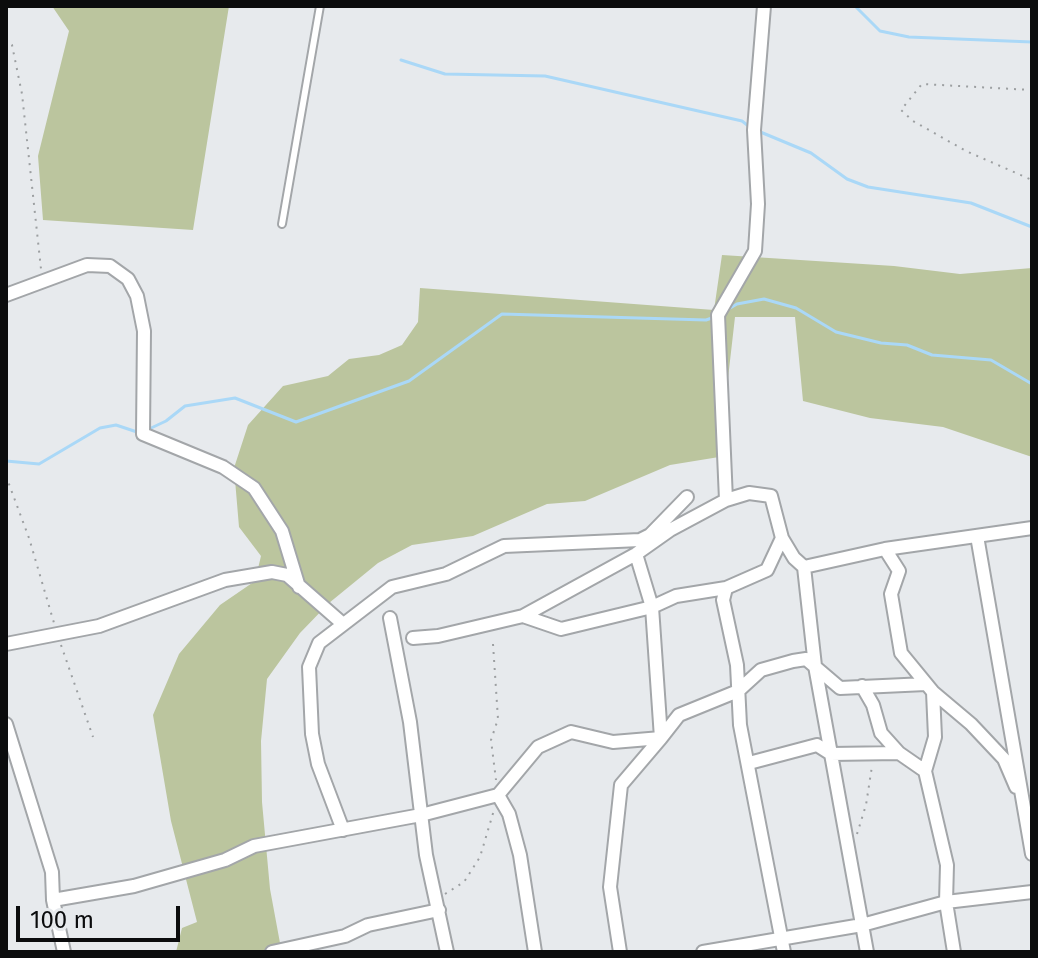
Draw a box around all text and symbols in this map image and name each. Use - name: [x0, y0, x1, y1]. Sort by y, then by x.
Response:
- scale bar: [20, 890, 184, 940]
- text: 100 m: [30, 906, 94, 934]

